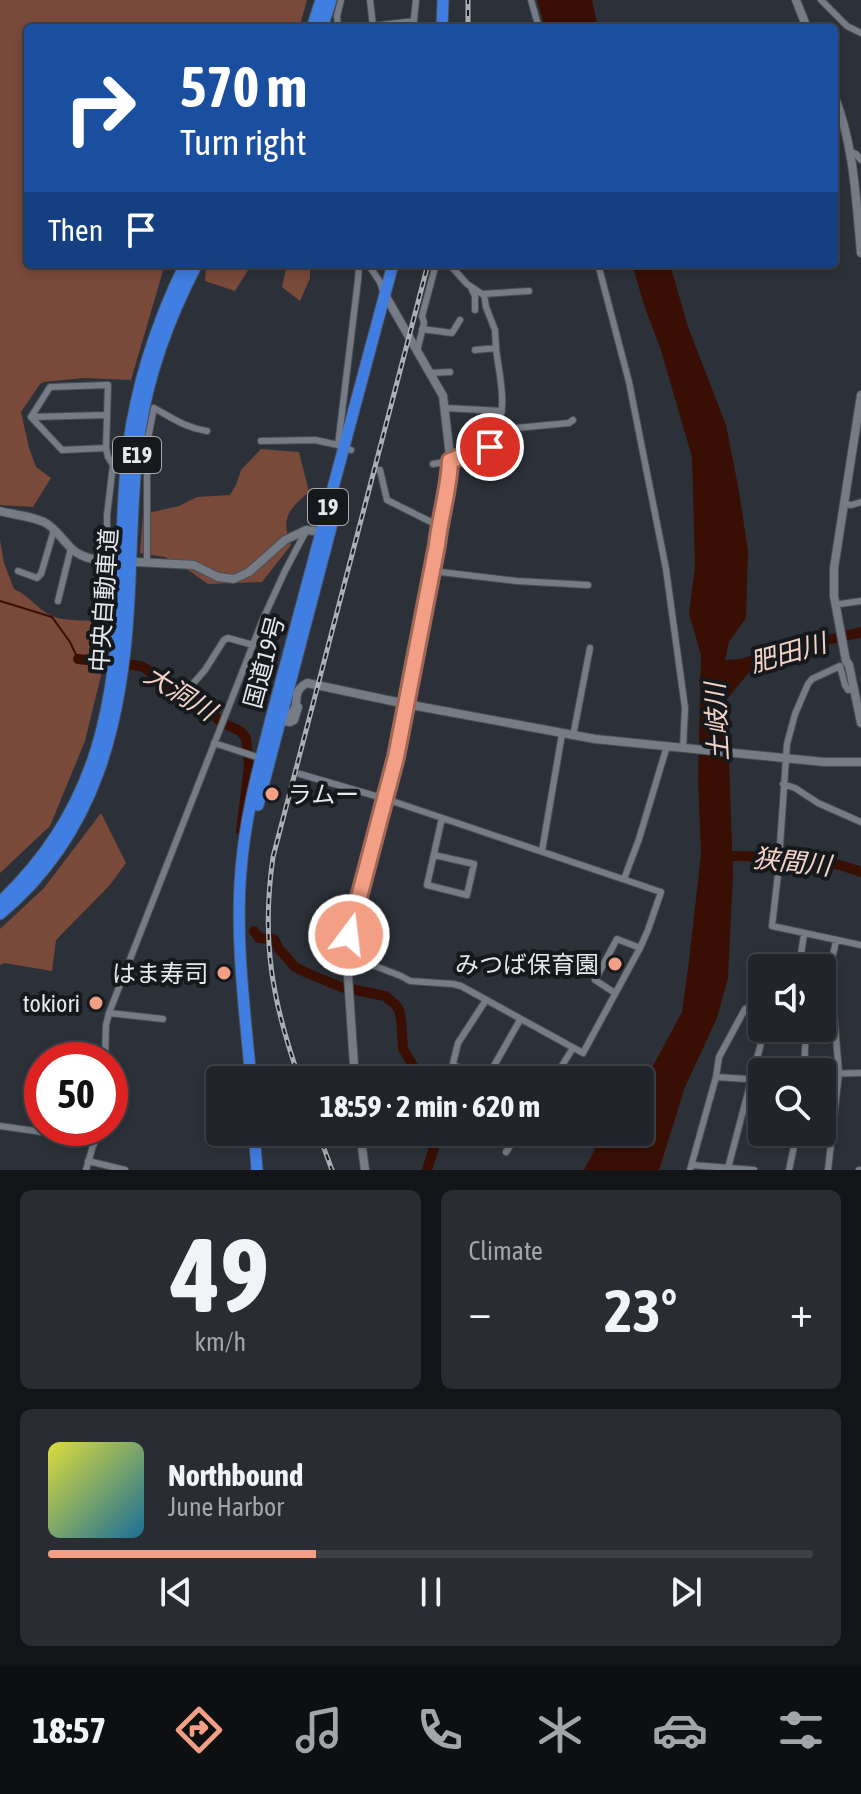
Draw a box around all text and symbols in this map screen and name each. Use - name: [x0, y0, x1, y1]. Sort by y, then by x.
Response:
- text: 570 m: [180, 55, 307, 119]
- icon: right: [48, 56, 152, 160]
- text: Turn right: [180, 121, 307, 163]
- icon: arrive: [119, 208, 163, 252]
- text: Then: [48, 213, 103, 247]
- pin: [456, 413, 524, 481]
- icon: arrive: [468, 425, 512, 469]
- road number: E19: [113, 437, 161, 473]
- road number: 19: [308, 489, 348, 525]
- street label: 中央自動車道: [86, 527, 122, 673]
- street label: 国道19号: [239, 613, 289, 711]
- water label: 肥田川: [746, 627, 833, 678]
- water label: 大洞川: [139, 660, 224, 728]
- water label: 土岐川: [700, 679, 734, 762]
- place label: ラムー: [288, 781, 359, 808]
- marker: ラムー: [263, 785, 281, 803]
- water label: 狭間川: [752, 843, 835, 881]
- position arrow: [307, 893, 391, 977]
- place label: みつば保育園: [455, 951, 599, 978]
- map controls: [748, 954, 836, 1146]
- button: sound: [748, 954, 836, 1042]
- marker: みつば保育園: [606, 955, 624, 973]
- place label: はま寿司: [112, 960, 208, 987]
- marker: はま寿司: [215, 964, 233, 982]
- place label: tokiori: [23, 990, 80, 1017]
- marker: tokiori: [87, 994, 105, 1012]
- speed limit sign: 50: [24, 1042, 128, 1146]
- button: search: [748, 1058, 836, 1146]
- text: 18:59 · 2 min · 620 m: [320, 1089, 540, 1123]
- text: 49: [171, 1215, 269, 1334]
- text: Climate: [469, 1236, 543, 1266]
- text: 23°: [604, 1276, 677, 1345]
- text: −: [469, 1286, 491, 1336]
- text: +: [790, 1286, 813, 1336]
- text: km/h: [194, 1327, 246, 1357]
- text: Northbound: [168, 1458, 303, 1492]
- text: June Harbor: [168, 1492, 284, 1522]
- icon: previous: [154, 1570, 198, 1614]
- icon: pause: [409, 1570, 453, 1614]
- icon: next: [664, 1570, 708, 1614]
- icon: directions: [171, 1702, 227, 1758]
- icon: music: [291, 1702, 347, 1758]
- icon: phone: [412, 1702, 468, 1758]
- icon: climate: [532, 1702, 588, 1758]
- icon: car: [652, 1702, 708, 1758]
- icon: filters: [773, 1702, 829, 1758]
- text: 18:57: [32, 1709, 106, 1751]

